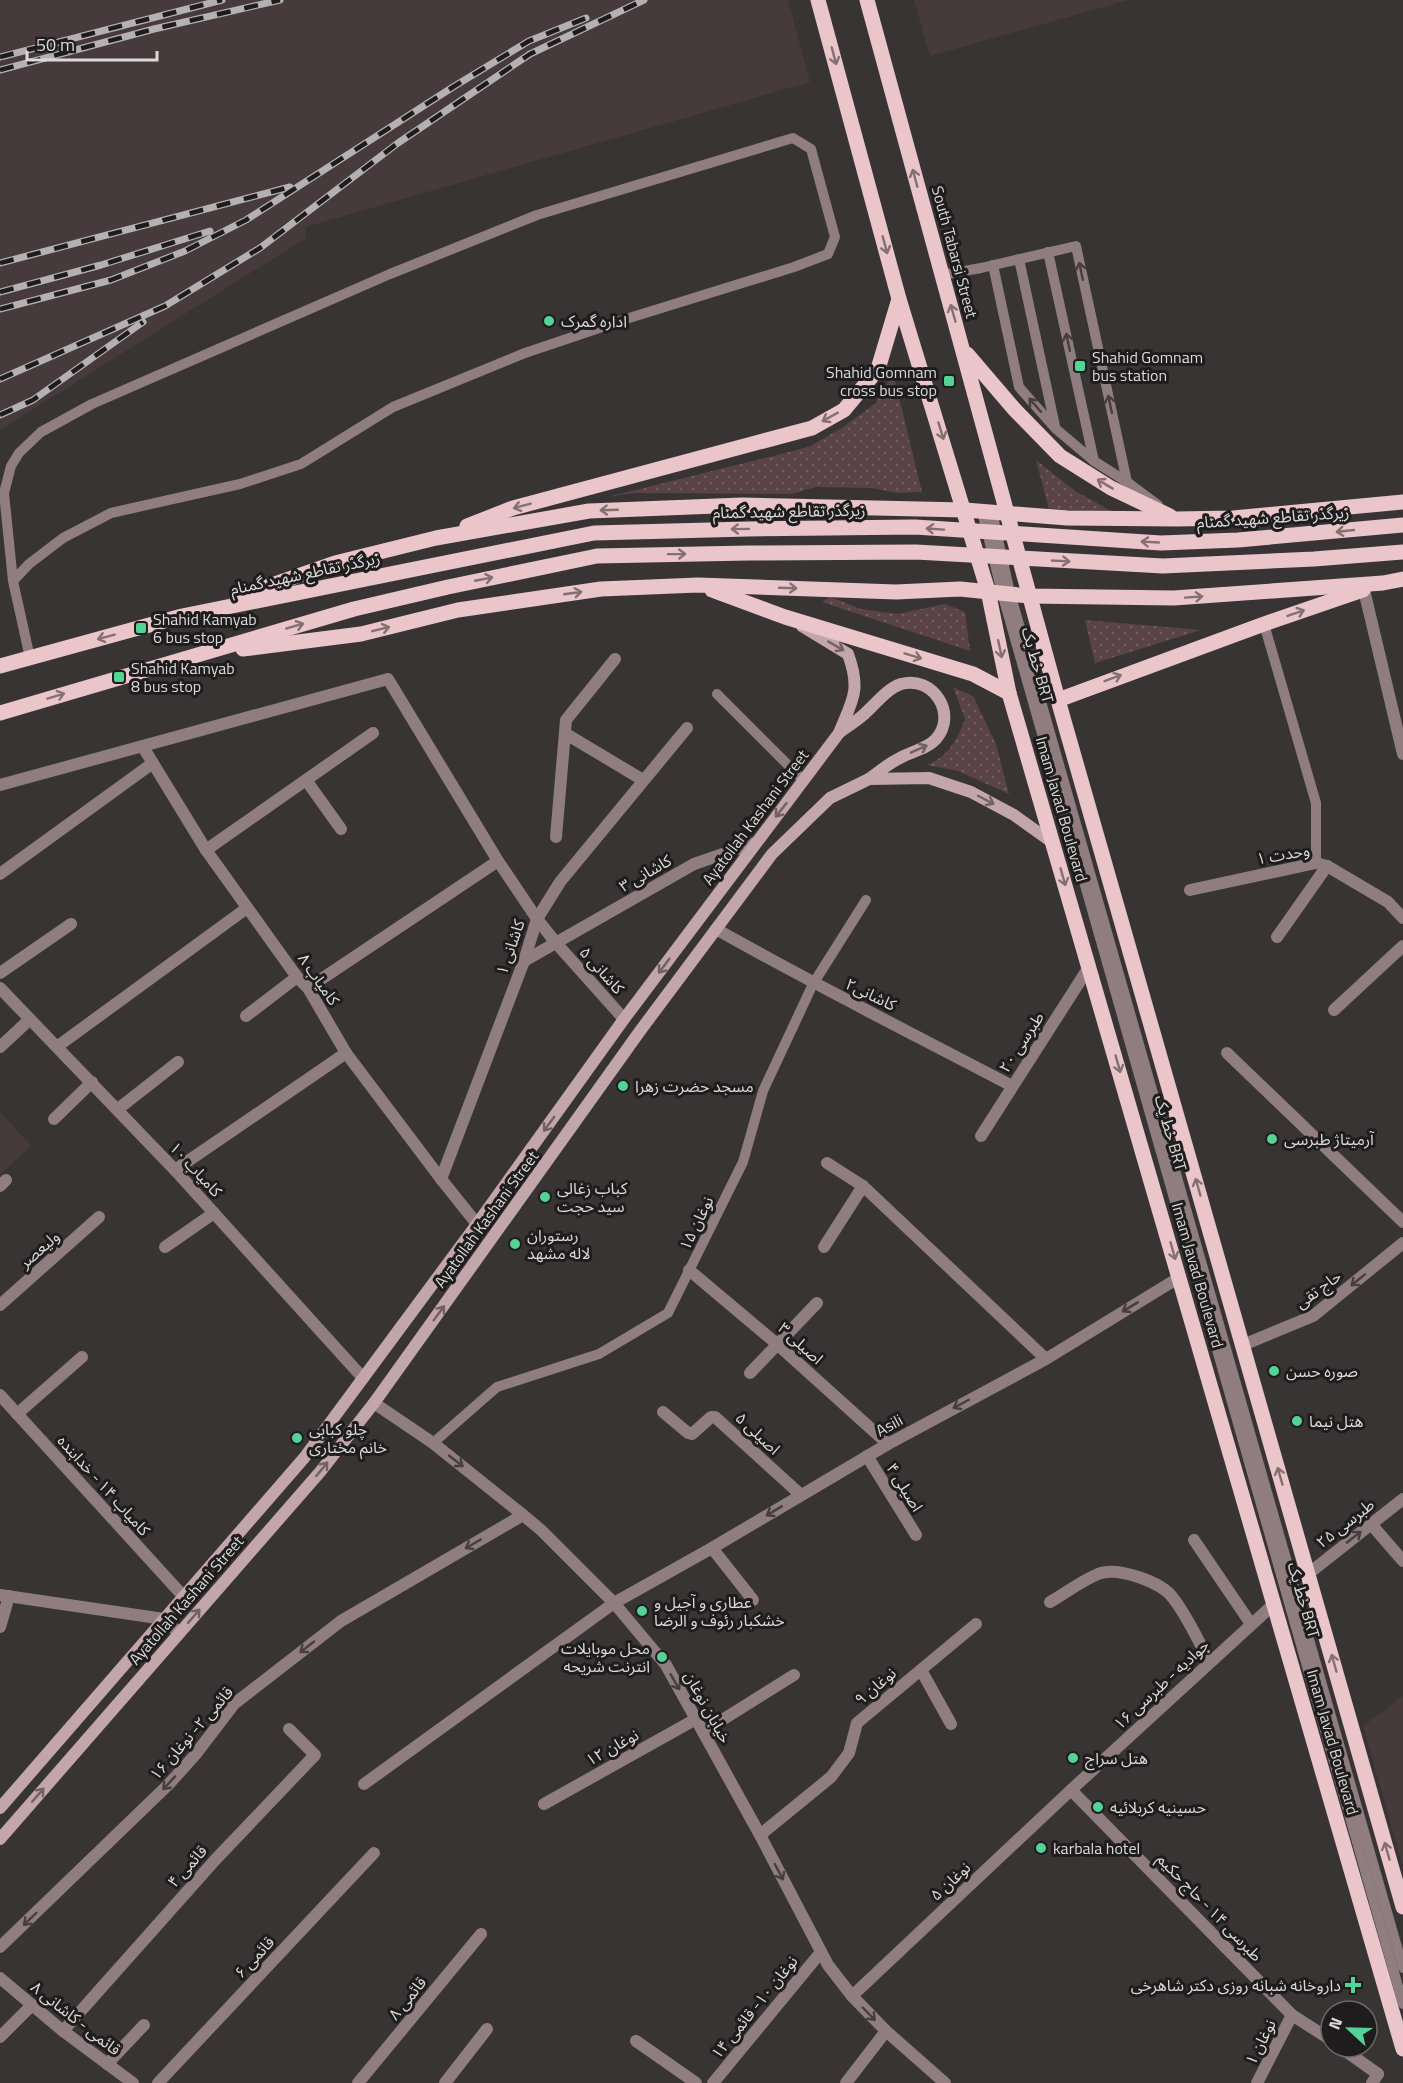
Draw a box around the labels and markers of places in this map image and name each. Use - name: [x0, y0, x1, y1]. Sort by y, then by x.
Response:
- place label: اداره گمرک: [561, 309, 627, 333]
- marker: اداره گمرک: [542, 314, 556, 328]
- place label: Shahid Gomnam bus station: [1092, 345, 1203, 387]
- marker: Shahid Gomnam bus station: [1073, 359, 1087, 373]
- place label: Shahid Gomnam cross bus stop: [826, 360, 937, 402]
- marker: Shahid Gomnam cross bus stop: [942, 374, 956, 388]
- place label: Shahid Kamyab 6 bus stop: [153, 607, 257, 649]
- marker: Shahid Kamyab 6 bus stop: [134, 621, 148, 635]
- place label: Shahid Kamyab 8 bus stop: [131, 656, 235, 698]
- marker: Shahid Kamyab 8 bus stop: [112, 670, 126, 684]
- place label: مسجد حضرت زهرا: [635, 1074, 754, 1098]
- marker: مسجد حضرت زهرا: [616, 1079, 630, 1093]
- place label: آرمیتاژ طبرسی: [1284, 1127, 1375, 1151]
- marker: آرمیتاژ طبرسی: [1265, 1132, 1279, 1146]
- place label: کباب زغالی سید حجت: [557, 1176, 628, 1218]
- marker: کباب زغالی سید حجت: [538, 1190, 552, 1204]
- place label: رستوران لاله مشهد: [527, 1223, 590, 1265]
- marker: رستوران لاله مشهد: [508, 1237, 522, 1251]
- place label: صوره حسن: [1286, 1359, 1358, 1383]
- marker: صوره حسن: [1267, 1364, 1281, 1378]
- place label: هتل نیما: [1309, 1409, 1364, 1433]
- marker: هتل نیما: [1290, 1414, 1304, 1428]
- place label: چلو کبابی خانم مختاری: [309, 1417, 387, 1460]
- marker: چلو کبابی خانم مختاری: [290, 1431, 304, 1445]
- place label: عطاری و آجیل و خشکبار رئوف و الرضا: [654, 1590, 785, 1632]
- marker: عطاری و آجیل و خشکبار رئوف و الرضا: [635, 1604, 649, 1618]
- place label: محل موبايلات انترنت شريحه: [561, 1636, 650, 1678]
- marker: محل موبايلات انترنت شريحه: [655, 1650, 669, 1664]
- place label: هتل سراج: [1085, 1746, 1148, 1771]
- marker: هتل سراج: [1066, 1751, 1080, 1765]
- place label: حسینیه کربلائیه: [1110, 1795, 1206, 1819]
- marker: حسینیه کربلائیه: [1091, 1800, 1105, 1814]
- place label: karbala hotel: [1053, 1836, 1140, 1860]
- marker: karbala hotel: [1034, 1841, 1048, 1855]
- place label: داروخانه شبانه روزی دکتر شاهرخی: [1131, 1973, 1341, 1997]
- marker: داروخانه شبانه روزی دکتر شاهرخی: [1346, 1978, 1360, 1992]

